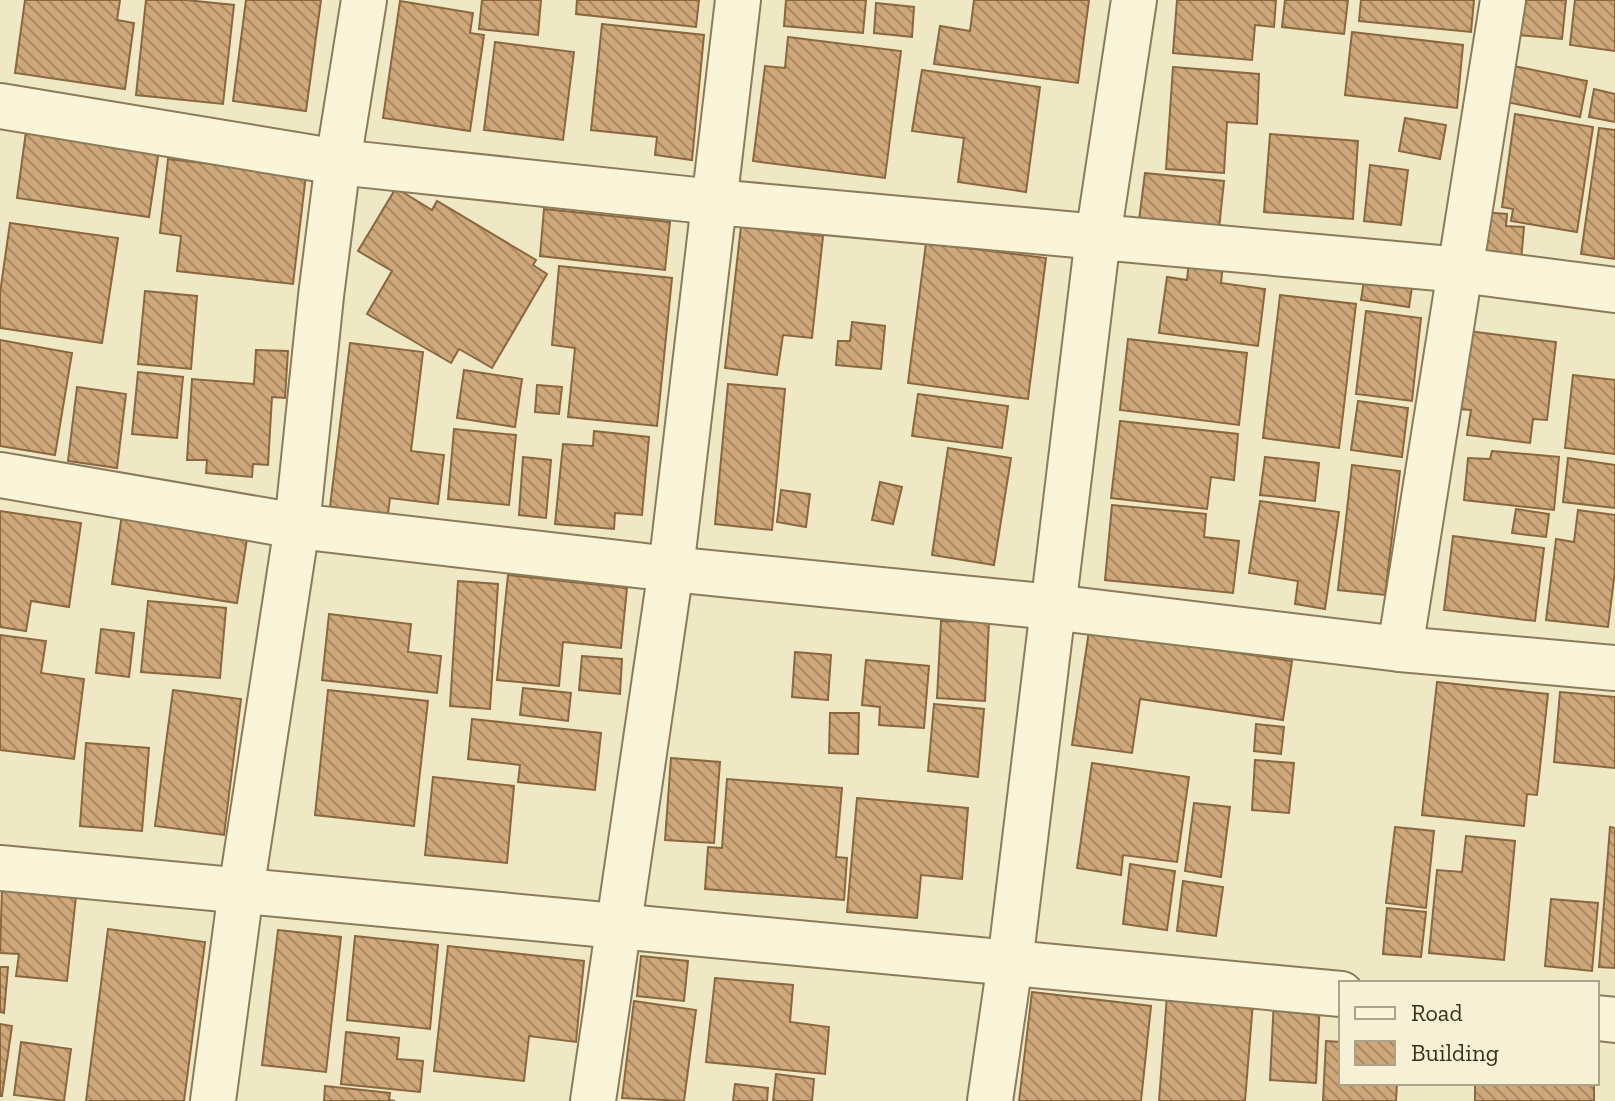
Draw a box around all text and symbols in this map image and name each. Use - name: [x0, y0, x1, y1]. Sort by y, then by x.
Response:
- legend: [1339, 981, 1599, 1085]
- text: Road: [1411, 998, 1463, 1027]
- text: Building: [1411, 1038, 1499, 1067]

